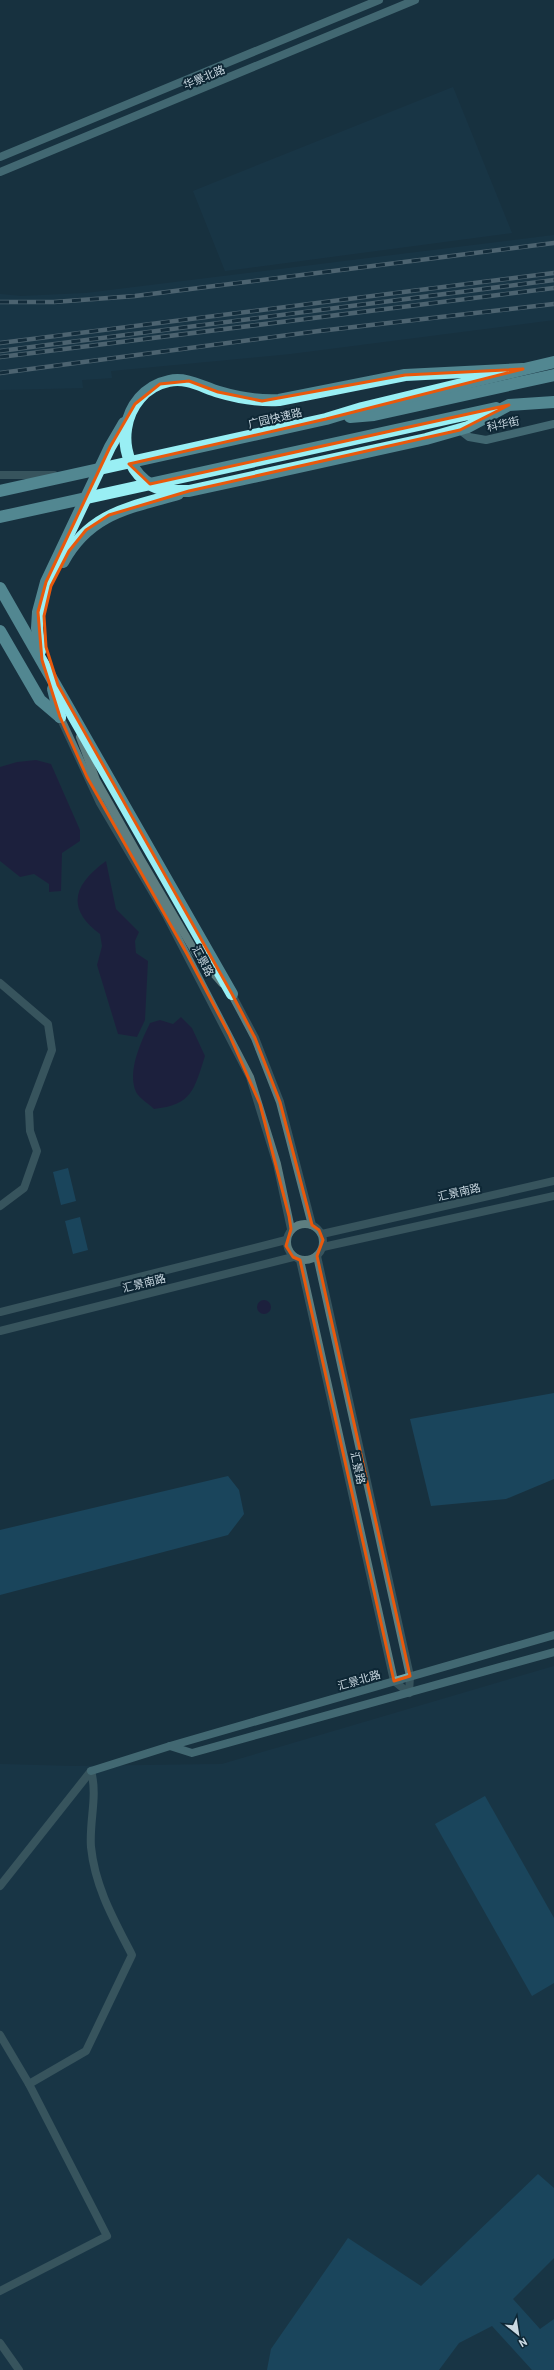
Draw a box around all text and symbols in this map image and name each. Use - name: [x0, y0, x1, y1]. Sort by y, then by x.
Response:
- street label: 华景北路: [181, 62, 227, 91]
- street label: 广园快速路: [247, 405, 303, 430]
- street label: 科华街: [485, 414, 520, 433]
- street label: 汇景路: [190, 943, 217, 978]
- street label: 汇景南路: [436, 1180, 482, 1203]
- street label: 汇景南路: [121, 1271, 167, 1294]
- street label: 汇景路: [348, 1450, 369, 1485]
- street label: 汇景北路: [336, 1667, 382, 1692]
- north arrow: [498, 2314, 538, 2354]
- text: N: [517, 2336, 530, 2351]

